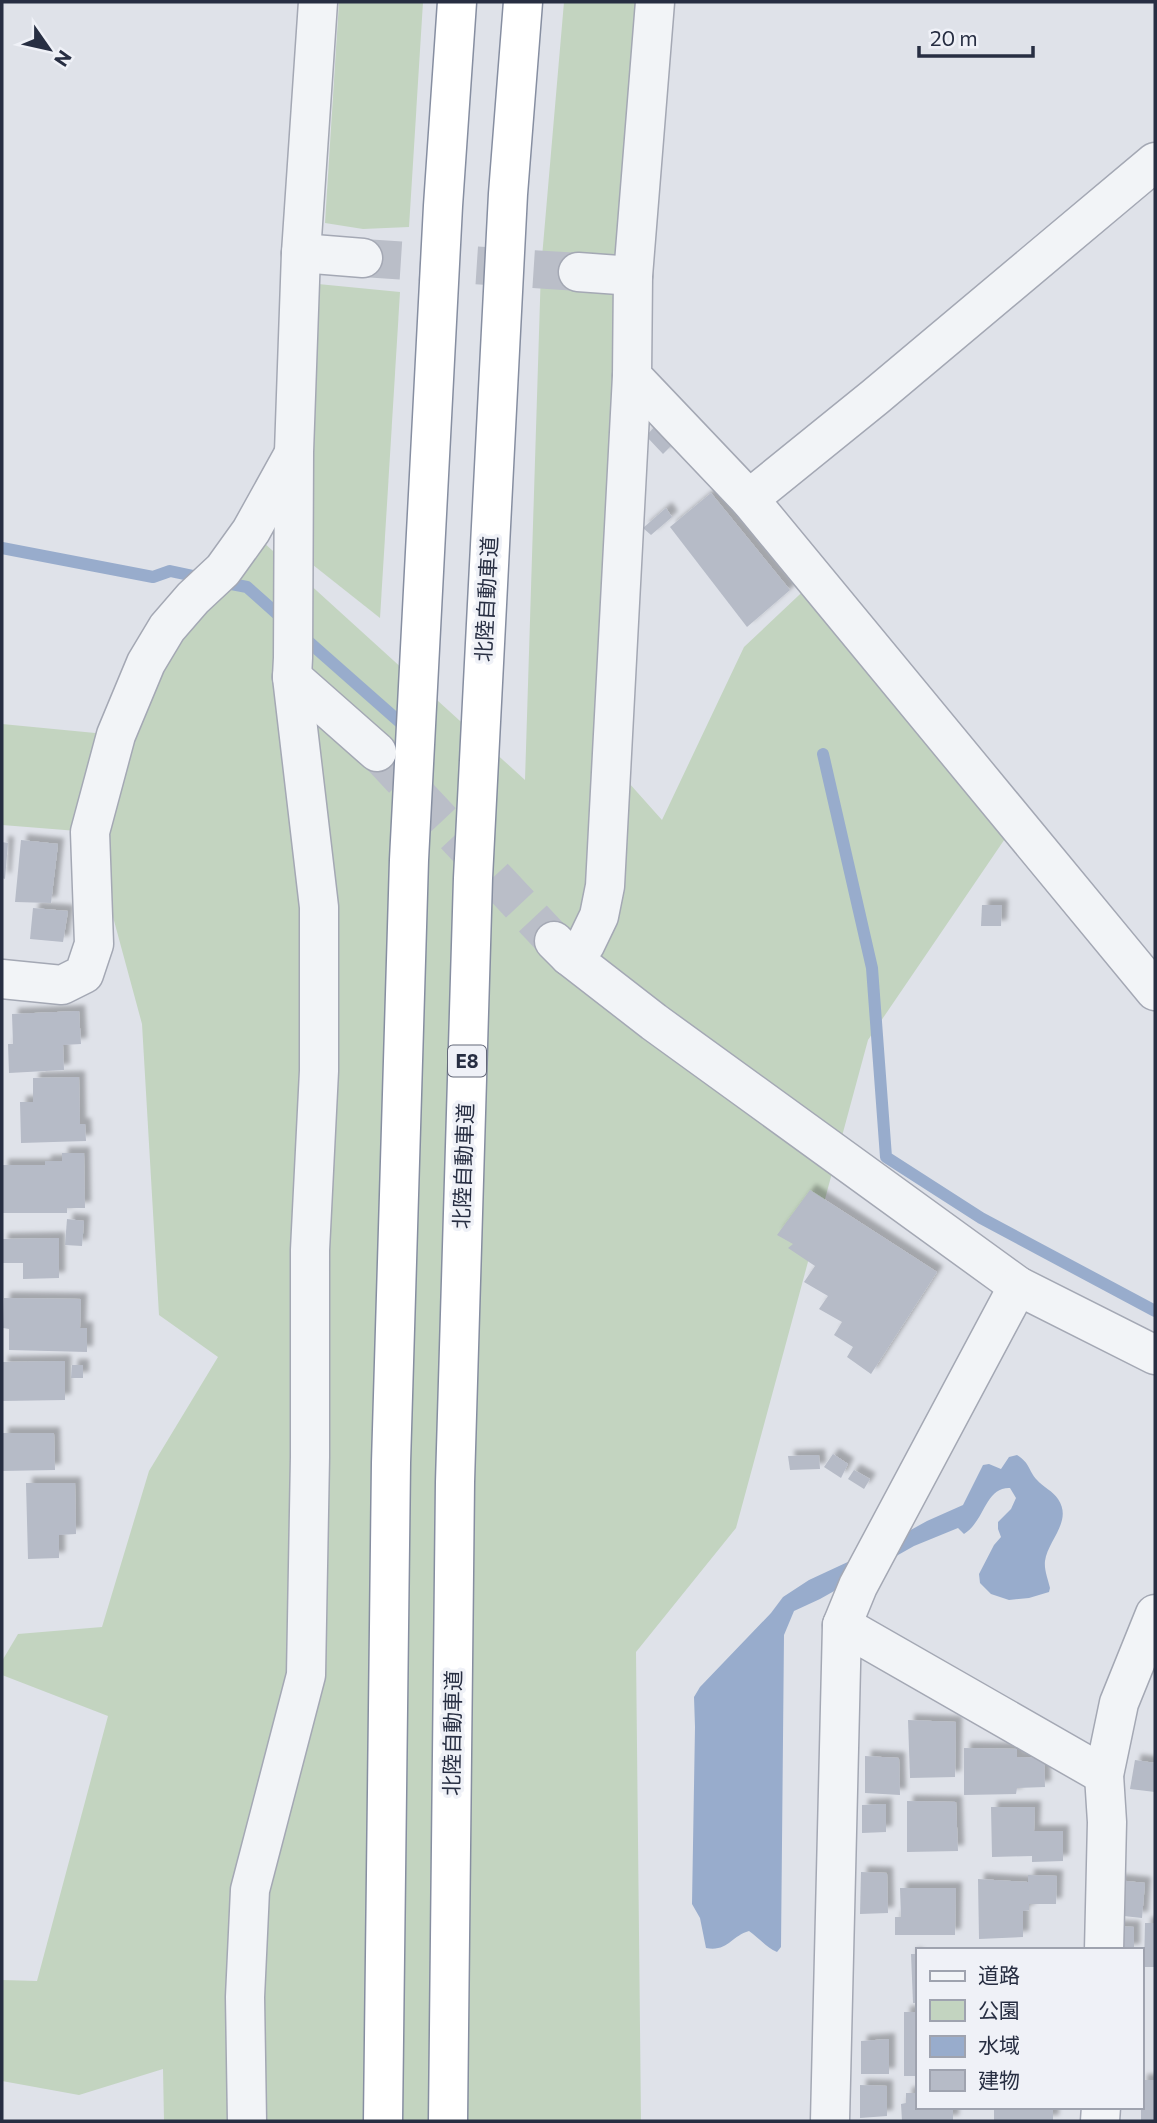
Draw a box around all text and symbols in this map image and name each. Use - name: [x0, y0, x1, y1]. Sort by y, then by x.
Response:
- north arrow: [14, 14, 84, 84]
- scale bar: [919, 14, 1033, 58]
- text: 20 m: [930, 25, 978, 50]
- text: N: [50, 46, 77, 71]
- street label: 北陸自動車道: [470, 535, 501, 662]
- road number: E8: [448, 1046, 486, 1077]
- street label: 北陸自動車道: [448, 1103, 477, 1229]
- street label: 北陸自動車道: [438, 1670, 465, 1796]
- legend: [916, 1948, 1143, 2109]
- text: 道路: [978, 1962, 1020, 1987]
- text: 公園: [978, 1997, 1020, 2022]
- text: 水域: [978, 2032, 1020, 2057]
- text: 建物: [978, 2067, 1020, 2092]

